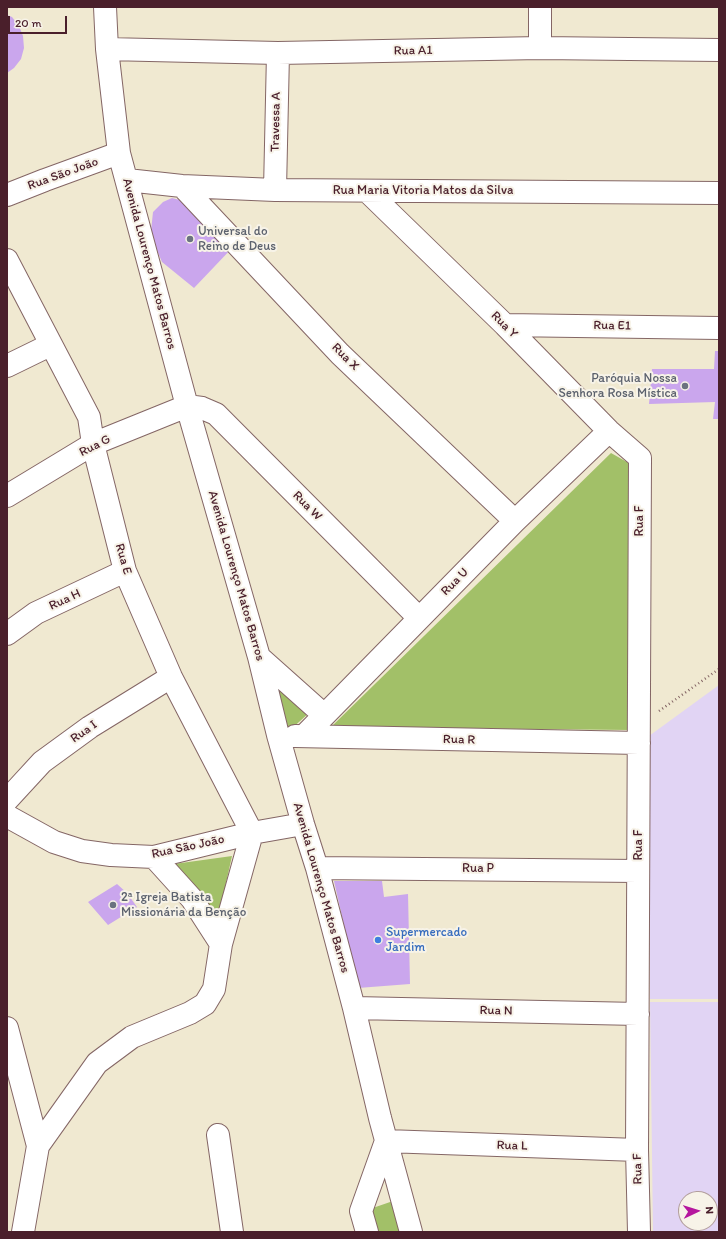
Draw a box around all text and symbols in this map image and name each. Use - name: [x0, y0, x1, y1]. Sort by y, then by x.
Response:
- scale bar: [10, 8, 69, 34]
- text: 20 m: [15, 16, 42, 30]
- street label: Rua A1: [394, 43, 432, 59]
- street label: Travessa A: [268, 92, 284, 152]
- street label: Rua São João: [25, 154, 101, 194]
- street label: Avenida Lourenço Matos Barros: [119, 177, 179, 351]
- street label: Rua Maria Vitoria Matos da Silva: [333, 183, 513, 199]
- place label: Universal do Reino de Deus: [198, 224, 276, 255]
- marker: Universal do Reino de Deus: [185, 234, 195, 244]
- street label: Rua Y: [487, 308, 521, 342]
- street label: Rua E1: [593, 318, 631, 334]
- street label: Rua X: [328, 340, 362, 374]
- place label: Paróquia Nossa Senhora Rosa Mística: [559, 371, 677, 402]
- marker: Paróquia Nossa Senhora Rosa Mística: [680, 381, 690, 391]
- street label: Rua G: [77, 431, 113, 461]
- street label: Rua W: [289, 488, 325, 524]
- street label: Avenida Lourenço Matos Barros: [204, 489, 268, 663]
- street label: Rua F: [632, 505, 648, 537]
- street label: Rua E: [111, 542, 135, 576]
- street label: Rua U: [438, 565, 472, 599]
- street label: Rua H: [47, 586, 83, 614]
- street label: Rua I: [68, 717, 100, 747]
- street label: Rua R: [443, 732, 475, 748]
- street label: Avenida Lourenço Matos Barros: [289, 801, 353, 975]
- street label: Rua F: [631, 829, 647, 861]
- street label: Rua São João: [150, 832, 226, 862]
- street label: Rua P: [462, 861, 494, 877]
- place label: 2ª Igreja Batista Missionária da Benção: [121, 890, 246, 921]
- marker: 2ª Igreja Batista Missionária da Benção: [108, 900, 118, 910]
- place label: Supermercado Jardim: [386, 925, 467, 956]
- marker: Supermercado Jardim: [373, 935, 383, 945]
- street label: Rua N: [479, 1003, 513, 1019]
- street label: Rua L: [496, 1138, 528, 1154]
- street label: Rua F: [630, 1153, 646, 1185]
- north arrow: [678, 1191, 718, 1231]
- text: N: [703, 1206, 716, 1214]

